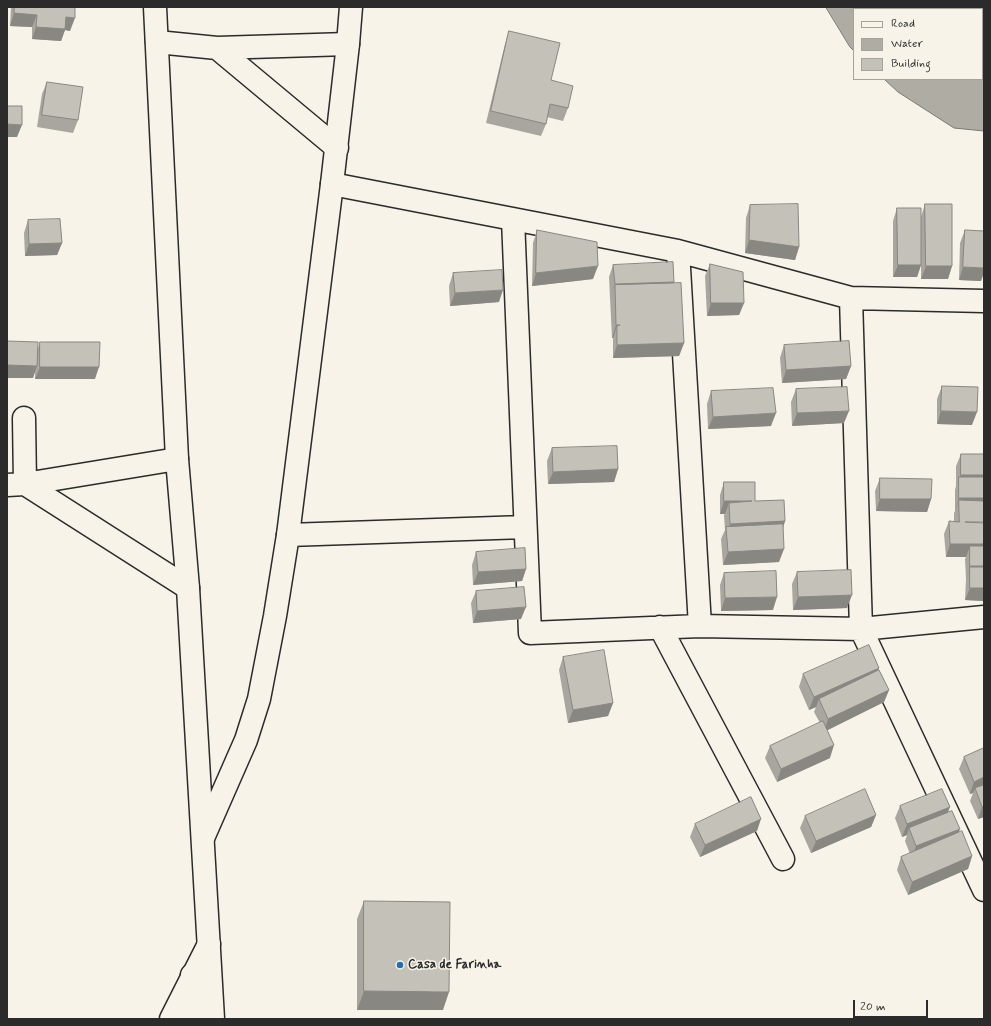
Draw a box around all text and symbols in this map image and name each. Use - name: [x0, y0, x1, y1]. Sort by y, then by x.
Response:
- legend: [853, 8, 983, 80]
- text: Road: [891, 16, 915, 32]
- text: Water: [891, 36, 923, 52]
- text: Building: [891, 56, 931, 72]
- place label: Casa de Farinha: [408, 957, 501, 973]
- marker: Casa de Farinha: [395, 960, 405, 970]
- scale bar: [855, 992, 930, 1018]
- text: 20 m: [860, 999, 886, 1015]

